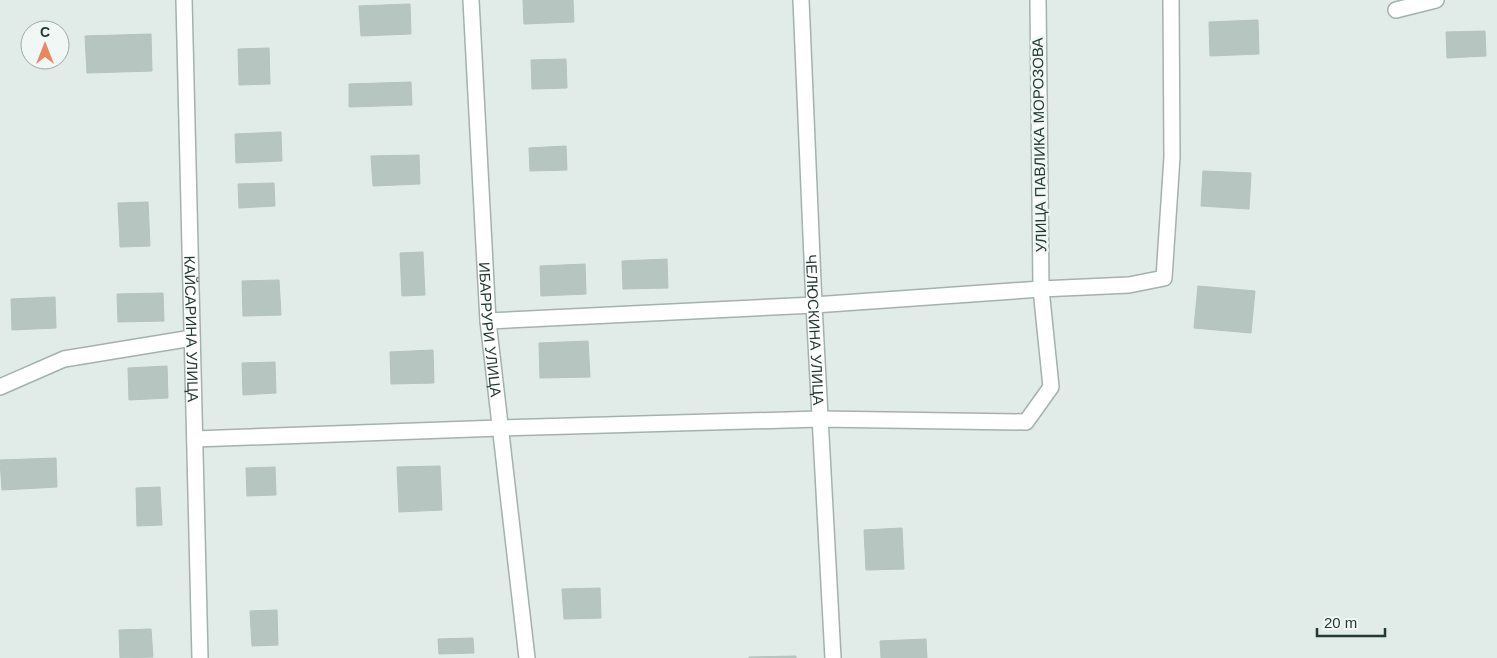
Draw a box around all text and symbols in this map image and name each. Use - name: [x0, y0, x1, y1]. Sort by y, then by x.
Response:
- north arrow: [20, 20, 70, 70]
- text: С: [40, 24, 50, 40]
- street label: УЛИЦА ПАВЛИКА МОРОЗОВА: [1029, 38, 1049, 252]
- street label: ЧЕЛЮСКИНА УЛИЦА: [803, 254, 828, 406]
- street label: КАЙСАРИНА УЛИЦА: [182, 255, 202, 402]
- street label: ИБАРРУРИ УЛИЦА: [476, 262, 505, 398]
- scale bar: [1317, 606, 1384, 638]
- text: 20 m: [1324, 614, 1357, 631]

